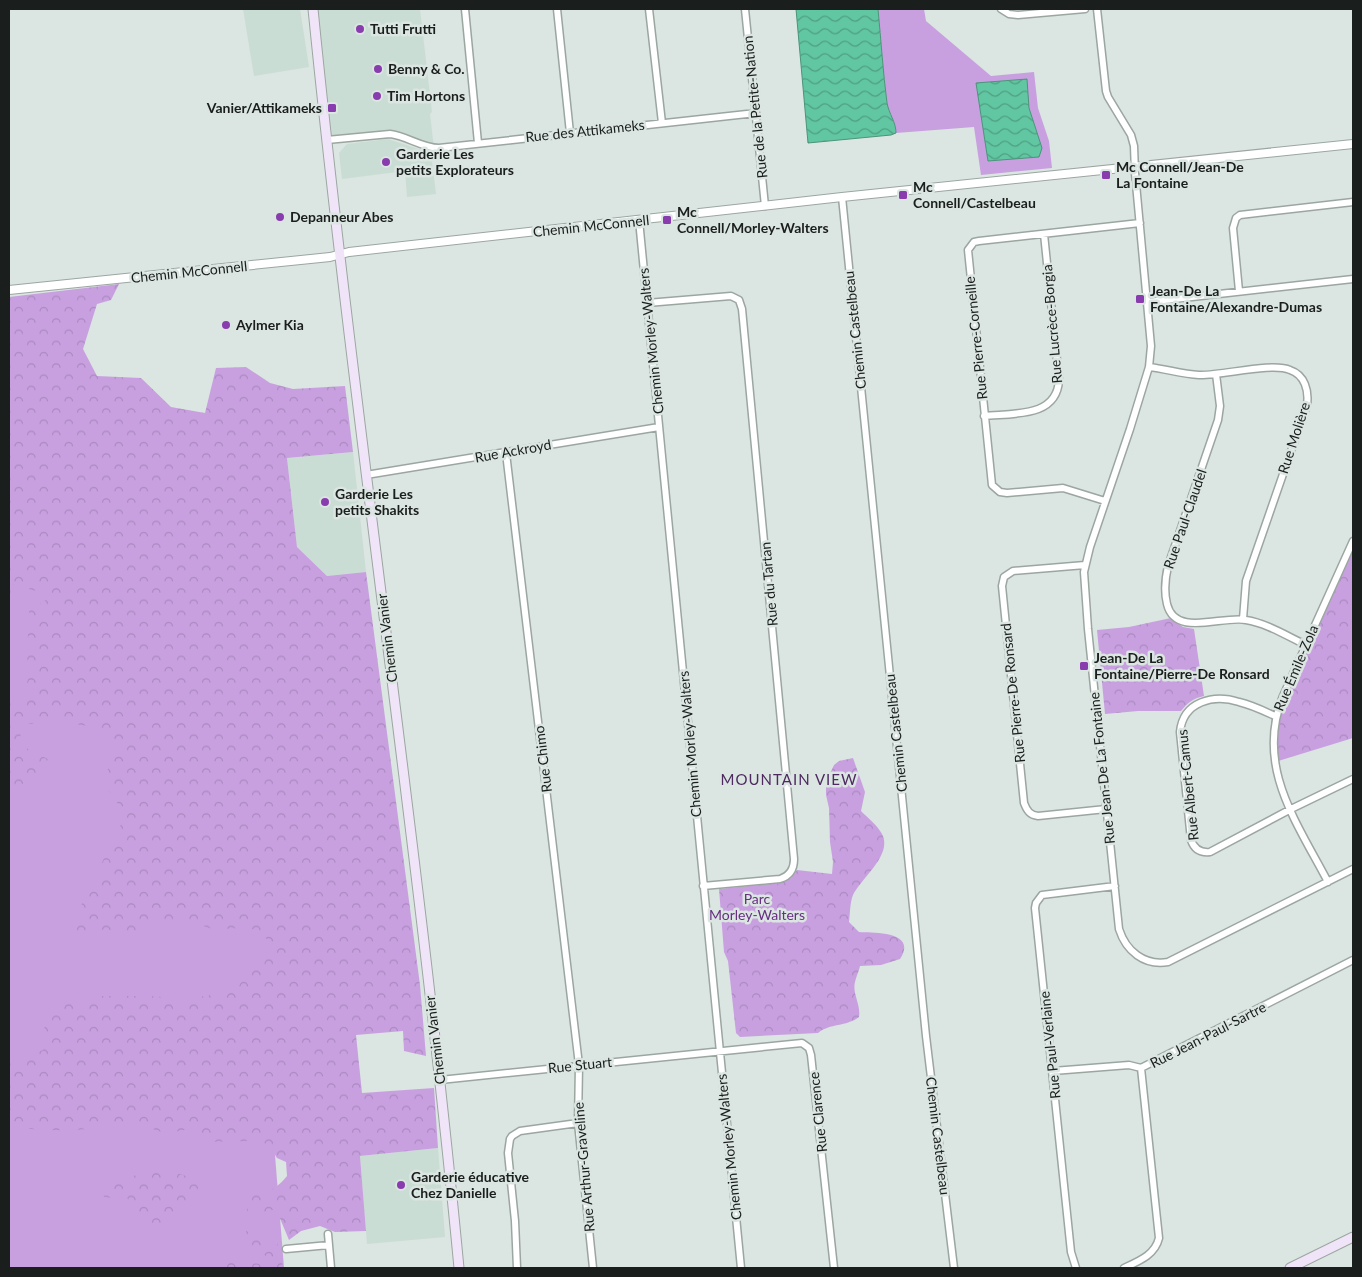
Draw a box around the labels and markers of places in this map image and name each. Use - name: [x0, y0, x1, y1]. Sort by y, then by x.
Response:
- place label: Tutti Frutti: [370, 20, 436, 37]
- marker: Tutti Frutti: [354, 23, 366, 35]
- place label: Benny & Co.: [388, 60, 465, 77]
- marker: Benny & Co.: [372, 63, 384, 75]
- place label: Tim Hortons: [387, 87, 465, 104]
- marker: Tim Hortons: [371, 90, 383, 102]
- place label: Vanier/Attikameks: [206, 99, 322, 116]
- marker: Vanier/Attikameks: [326, 102, 338, 114]
- place label: Garderie Les petits Explorateurs: [396, 145, 514, 178]
- marker: Garderie Les petits Explorateurs: [380, 156, 392, 168]
- place label: Mc Connell/Jean-De La Fontaine: [1116, 158, 1244, 191]
- marker: Mc Connell/Jean-De La Fontaine: [1100, 169, 1112, 181]
- place label: Mc Connell/Castelbeau: [913, 178, 1036, 211]
- marker: Mc Connell/Castelbeau: [897, 189, 909, 201]
- place label: Mc Connell/Morley-Walters: [677, 203, 829, 236]
- place label: Depanneur Abes: [290, 208, 393, 225]
- marker: Depanneur Abes: [274, 211, 286, 223]
- marker: Mc Connell/Morley-Walters: [661, 214, 673, 226]
- place label: Jean-De La Fontaine/Alexandre-Dumas: [1150, 282, 1322, 315]
- marker: Jean-De La Fontaine/Alexandre-Dumas: [1134, 293, 1146, 305]
- place label: Aylmer Kia: [235, 316, 304, 333]
- marker: Aylmer Kia: [220, 319, 232, 331]
- place label: Garderie Les petits Shakits: [335, 485, 419, 518]
- marker: Garderie Les petits Shakits: [319, 496, 331, 508]
- place label: Jean-De La Fontaine/Pierre-De Ronsard: [1094, 649, 1270, 682]
- marker: Jean-De La Fontaine/Pierre-De Ronsard: [1078, 660, 1090, 672]
- place label: Garderie éducative Chez Danielle: [411, 1168, 530, 1201]
- marker: Garderie éducative Chez Danielle: [395, 1179, 407, 1191]

